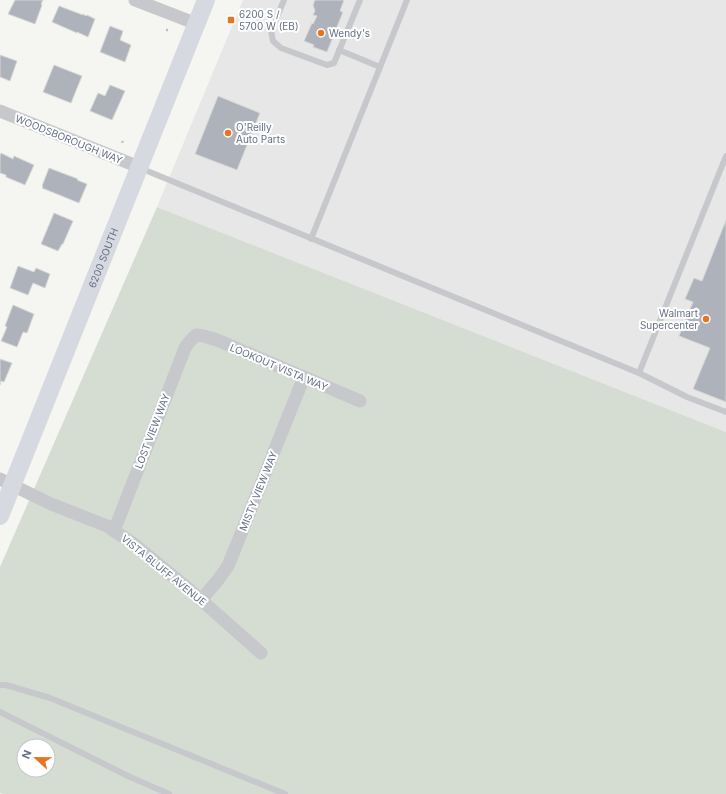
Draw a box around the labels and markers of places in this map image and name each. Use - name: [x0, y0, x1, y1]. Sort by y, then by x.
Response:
- place label: 6200 S / 5700 W (EB): [239, 8, 299, 32]
- marker: 6200 S / 5700 W (EB): [226, 15, 236, 25]
- place label: Wendy's: [329, 27, 370, 39]
- marker: Wendy's: [316, 28, 326, 38]
- place label: O'Reilly Auto Parts: [236, 121, 285, 145]
- marker: O'Reilly Auto Parts: [223, 128, 233, 138]
- place label: Walmart Supercenter: [640, 307, 699, 331]
- marker: Walmart Supercenter: [701, 314, 711, 324]

